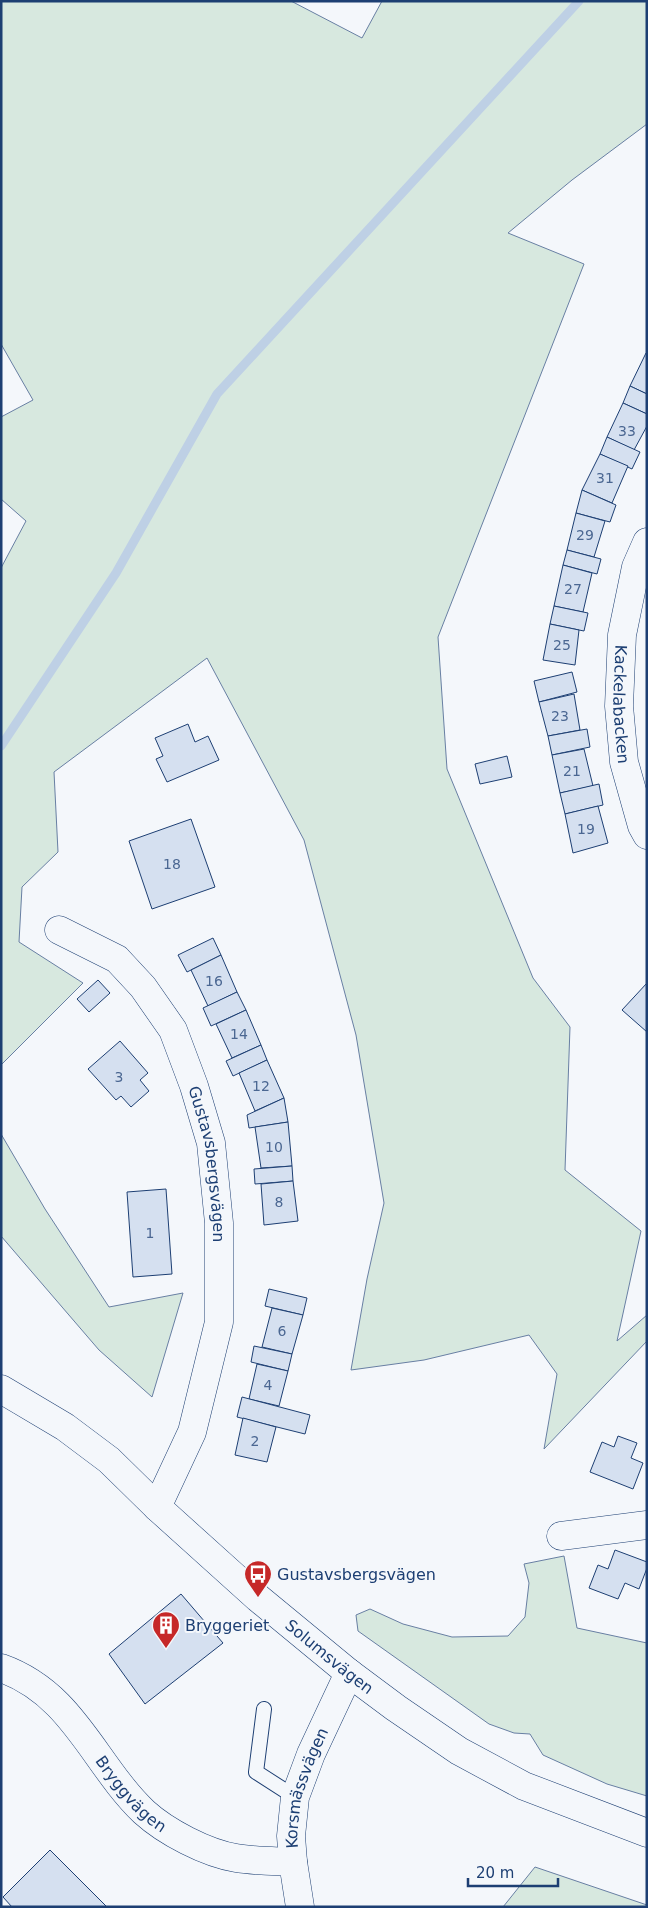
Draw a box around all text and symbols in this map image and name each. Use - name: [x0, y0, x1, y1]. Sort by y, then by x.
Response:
- house number: 33: [618, 423, 636, 439]
- house number: 31: [596, 470, 614, 486]
- house number: 29: [576, 527, 594, 543]
- house number: 27: [564, 581, 582, 597]
- house number: 25: [553, 637, 571, 653]
- street label: Kackelabacken: [609, 644, 634, 764]
- house number: 23: [551, 708, 569, 724]
- house number: 21: [563, 763, 581, 779]
- house number: 19: [577, 821, 595, 837]
- house number: 18: [163, 856, 181, 872]
- house number: 16: [205, 973, 223, 989]
- house number: 14: [230, 1026, 248, 1042]
- house number: 3: [115, 1069, 123, 1085]
- house number: 12: [252, 1078, 270, 1094]
- street label: Gustavsbergsvägen: [185, 1083, 229, 1242]
- house number: 10: [265, 1139, 283, 1155]
- house number: 8: [275, 1194, 283, 1210]
- house number: 1: [146, 1225, 154, 1241]
- house number: 6: [278, 1323, 287, 1339]
- house number: 4: [264, 1377, 273, 1393]
- house number: 2: [251, 1433, 259, 1449]
- bus stop icon: Gustavsbergsvägen: [243, 1559, 273, 1598]
- place label: Gustavsbergsvägen: [277, 1565, 436, 1584]
- building icon: Bryggeriet: [151, 1610, 181, 1649]
- street label: Solumsvägen: [282, 1615, 378, 1698]
- place label: Bryggeriet: [185, 1616, 269, 1635]
- street label: Korsmässvägen: [281, 1724, 332, 1849]
- street label: Bryggvägen: [92, 1752, 170, 1836]
- scale bar: [468, 1856, 558, 1888]
- text: 20 m: [476, 1864, 514, 1882]

